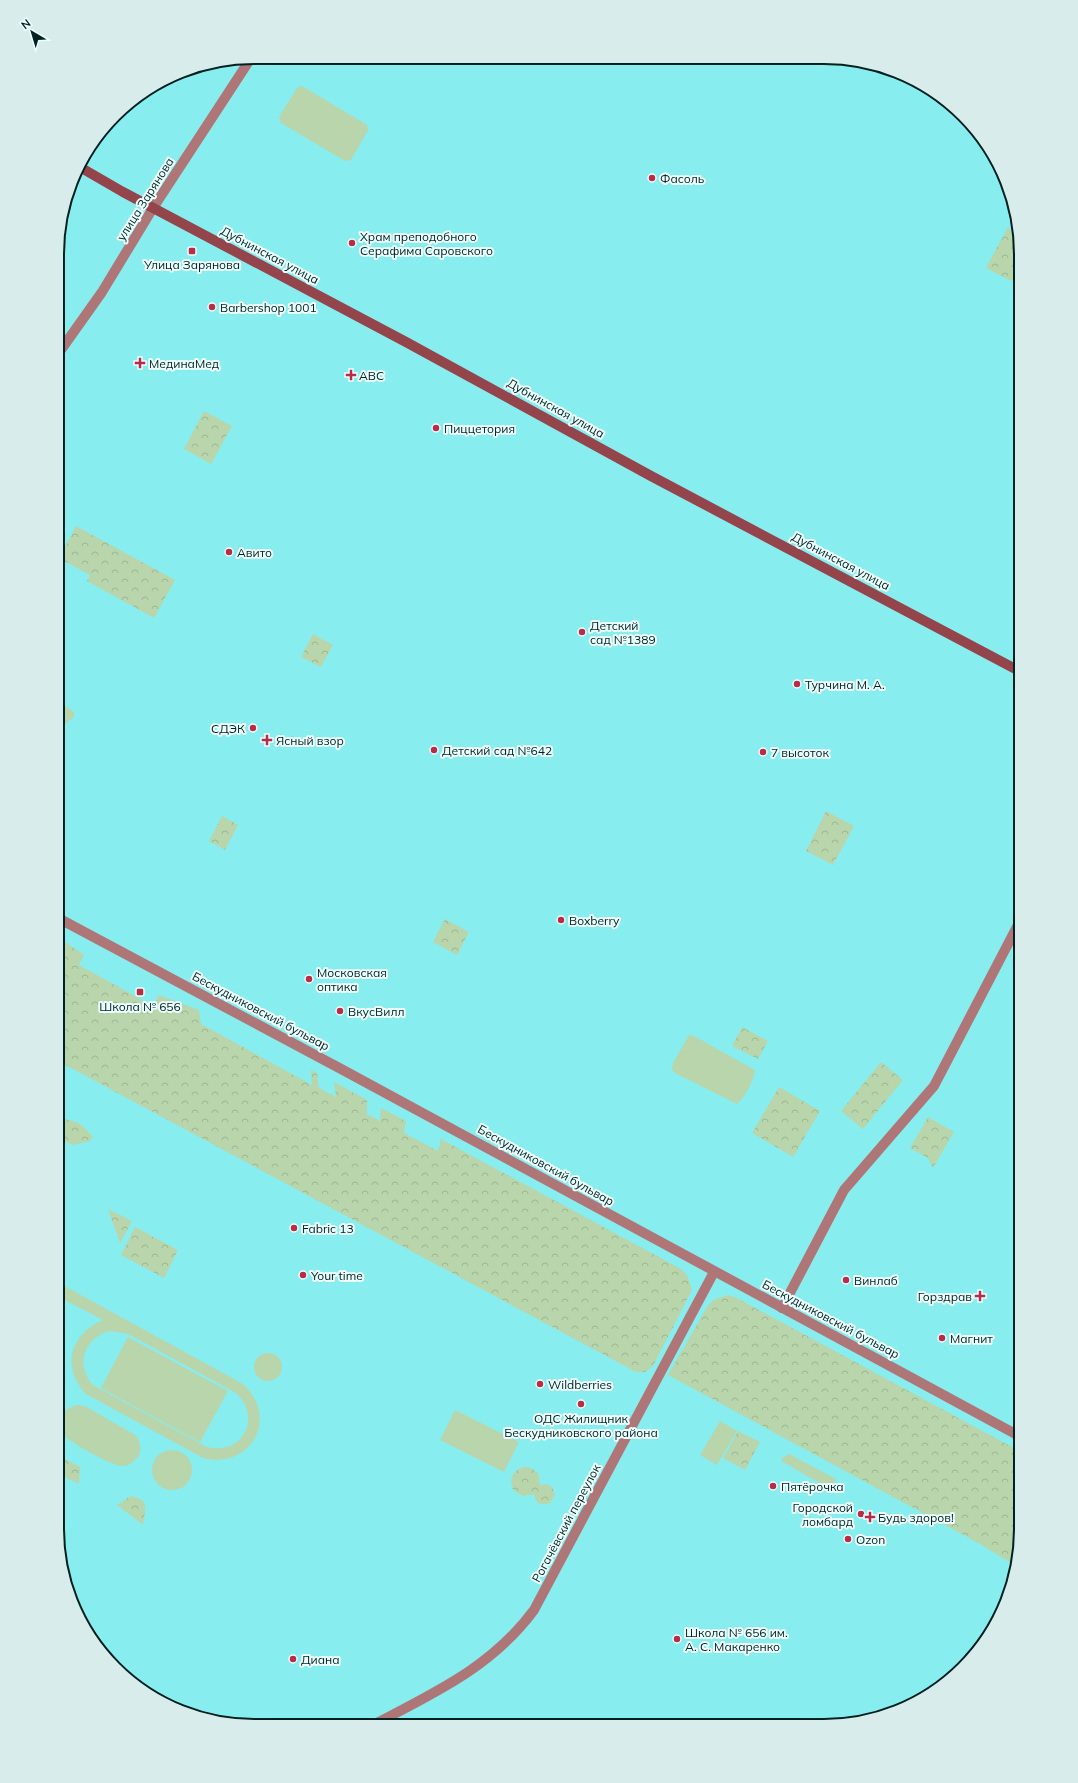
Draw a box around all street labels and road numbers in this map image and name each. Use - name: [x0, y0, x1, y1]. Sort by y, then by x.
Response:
- street label: улица Зарянова: [113, 155, 177, 243]
- street label: Дубнинская улица: [218, 223, 322, 287]
- street label: Дубнинская улица: [505, 375, 607, 441]
- street label: Дубнинская улица: [789, 529, 893, 593]
- street label: Бескудниковский бульвар: [190, 968, 332, 1054]
- street label: Бескудниковский бульвар: [475, 1121, 617, 1209]
- street label: Бескудниковский бульвар: [760, 1276, 902, 1362]
- street label: Рогачёвский переулок: [528, 1461, 604, 1585]

